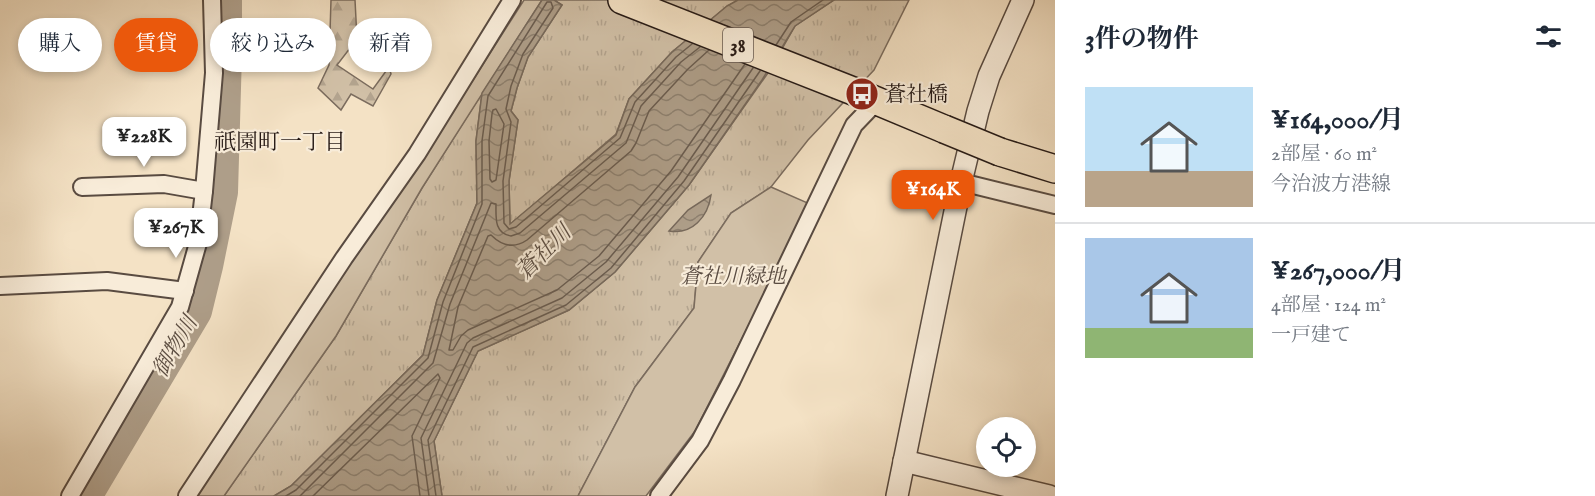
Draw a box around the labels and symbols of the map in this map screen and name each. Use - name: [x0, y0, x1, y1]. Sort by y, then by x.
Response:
- road number: 38: [723, 28, 753, 62]
- bus stop icon: 蒼社橋: [844, 76, 880, 112]
- place label: 蒼社橋: [885, 82, 948, 109]
- pin: ¥228K: [102, 117, 186, 168]
- district label: 祇園町一丁目: [214, 129, 346, 157]
- pin: ¥164K: [891, 170, 975, 221]
- pin: ¥267K: [134, 208, 218, 259]
- water label: 蒼社川: [511, 218, 579, 286]
- park label: 蒼社川緑地: [681, 264, 787, 291]
- water label: 御物川: [147, 310, 205, 383]

